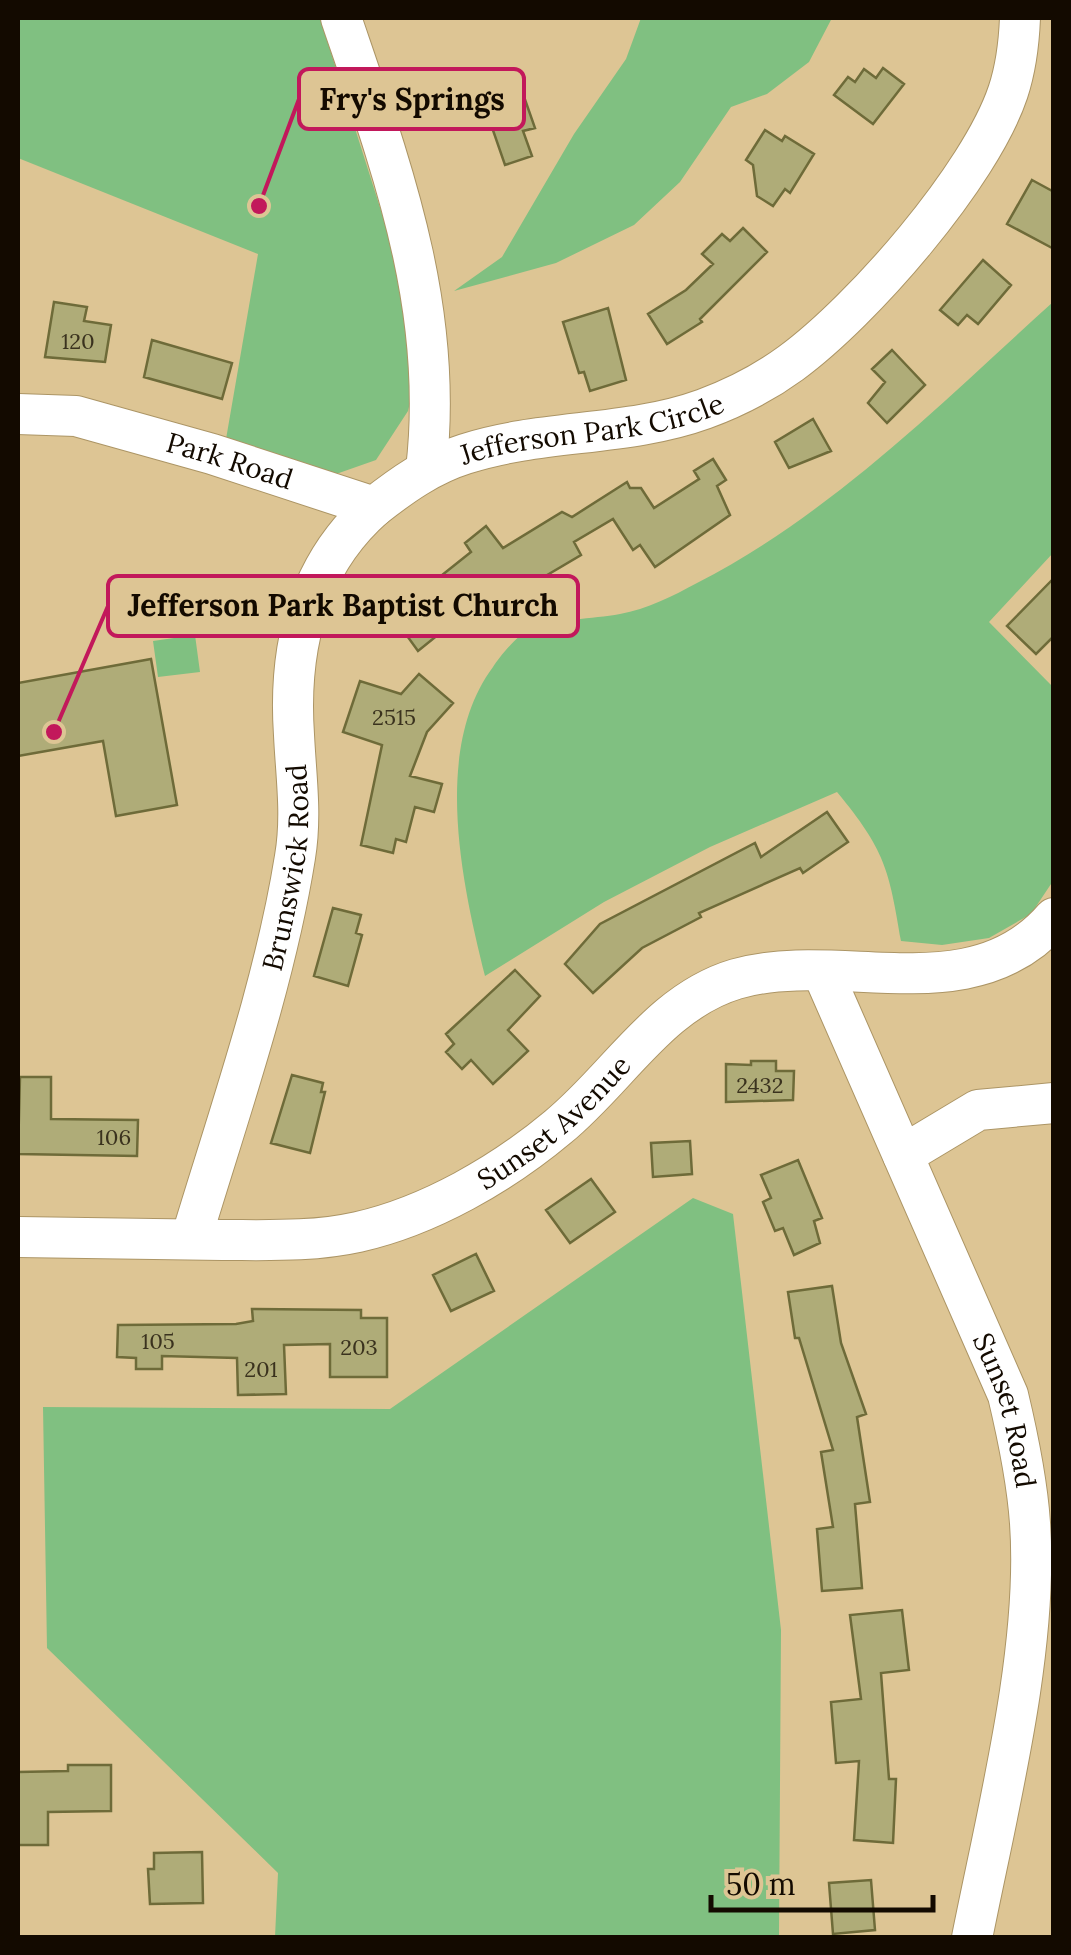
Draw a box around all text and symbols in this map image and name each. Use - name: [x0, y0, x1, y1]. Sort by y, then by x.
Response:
- callout: Fry's Springs: [299, 69, 524, 129]
- text: Fry's Springs: [319, 80, 505, 119]
- house number: 120: [61, 327, 95, 355]
- street label: Jefferson Park Circle: [454, 385, 729, 473]
- street label: Park Road: [162, 424, 298, 497]
- callout: Jefferson Park Baptist Church: [108, 576, 578, 636]
- text: Jefferson Park Baptist Church: [128, 586, 559, 624]
- house number: 2515: [372, 703, 416, 731]
- street label: Brunswick Road: [254, 763, 316, 974]
- street label: Sunset Avenue: [471, 1048, 638, 1198]
- house number: 2432: [736, 1071, 784, 1099]
- house number: 106: [97, 1123, 131, 1151]
- house number: 105: [141, 1327, 175, 1355]
- street label: Sunset Road: [965, 1327, 1044, 1490]
- house number: 203: [340, 1333, 378, 1361]
- house number: 201: [244, 1355, 278, 1383]
- scale bar: [711, 1850, 934, 1912]
- text: 50 m: [726, 1865, 796, 1903]

